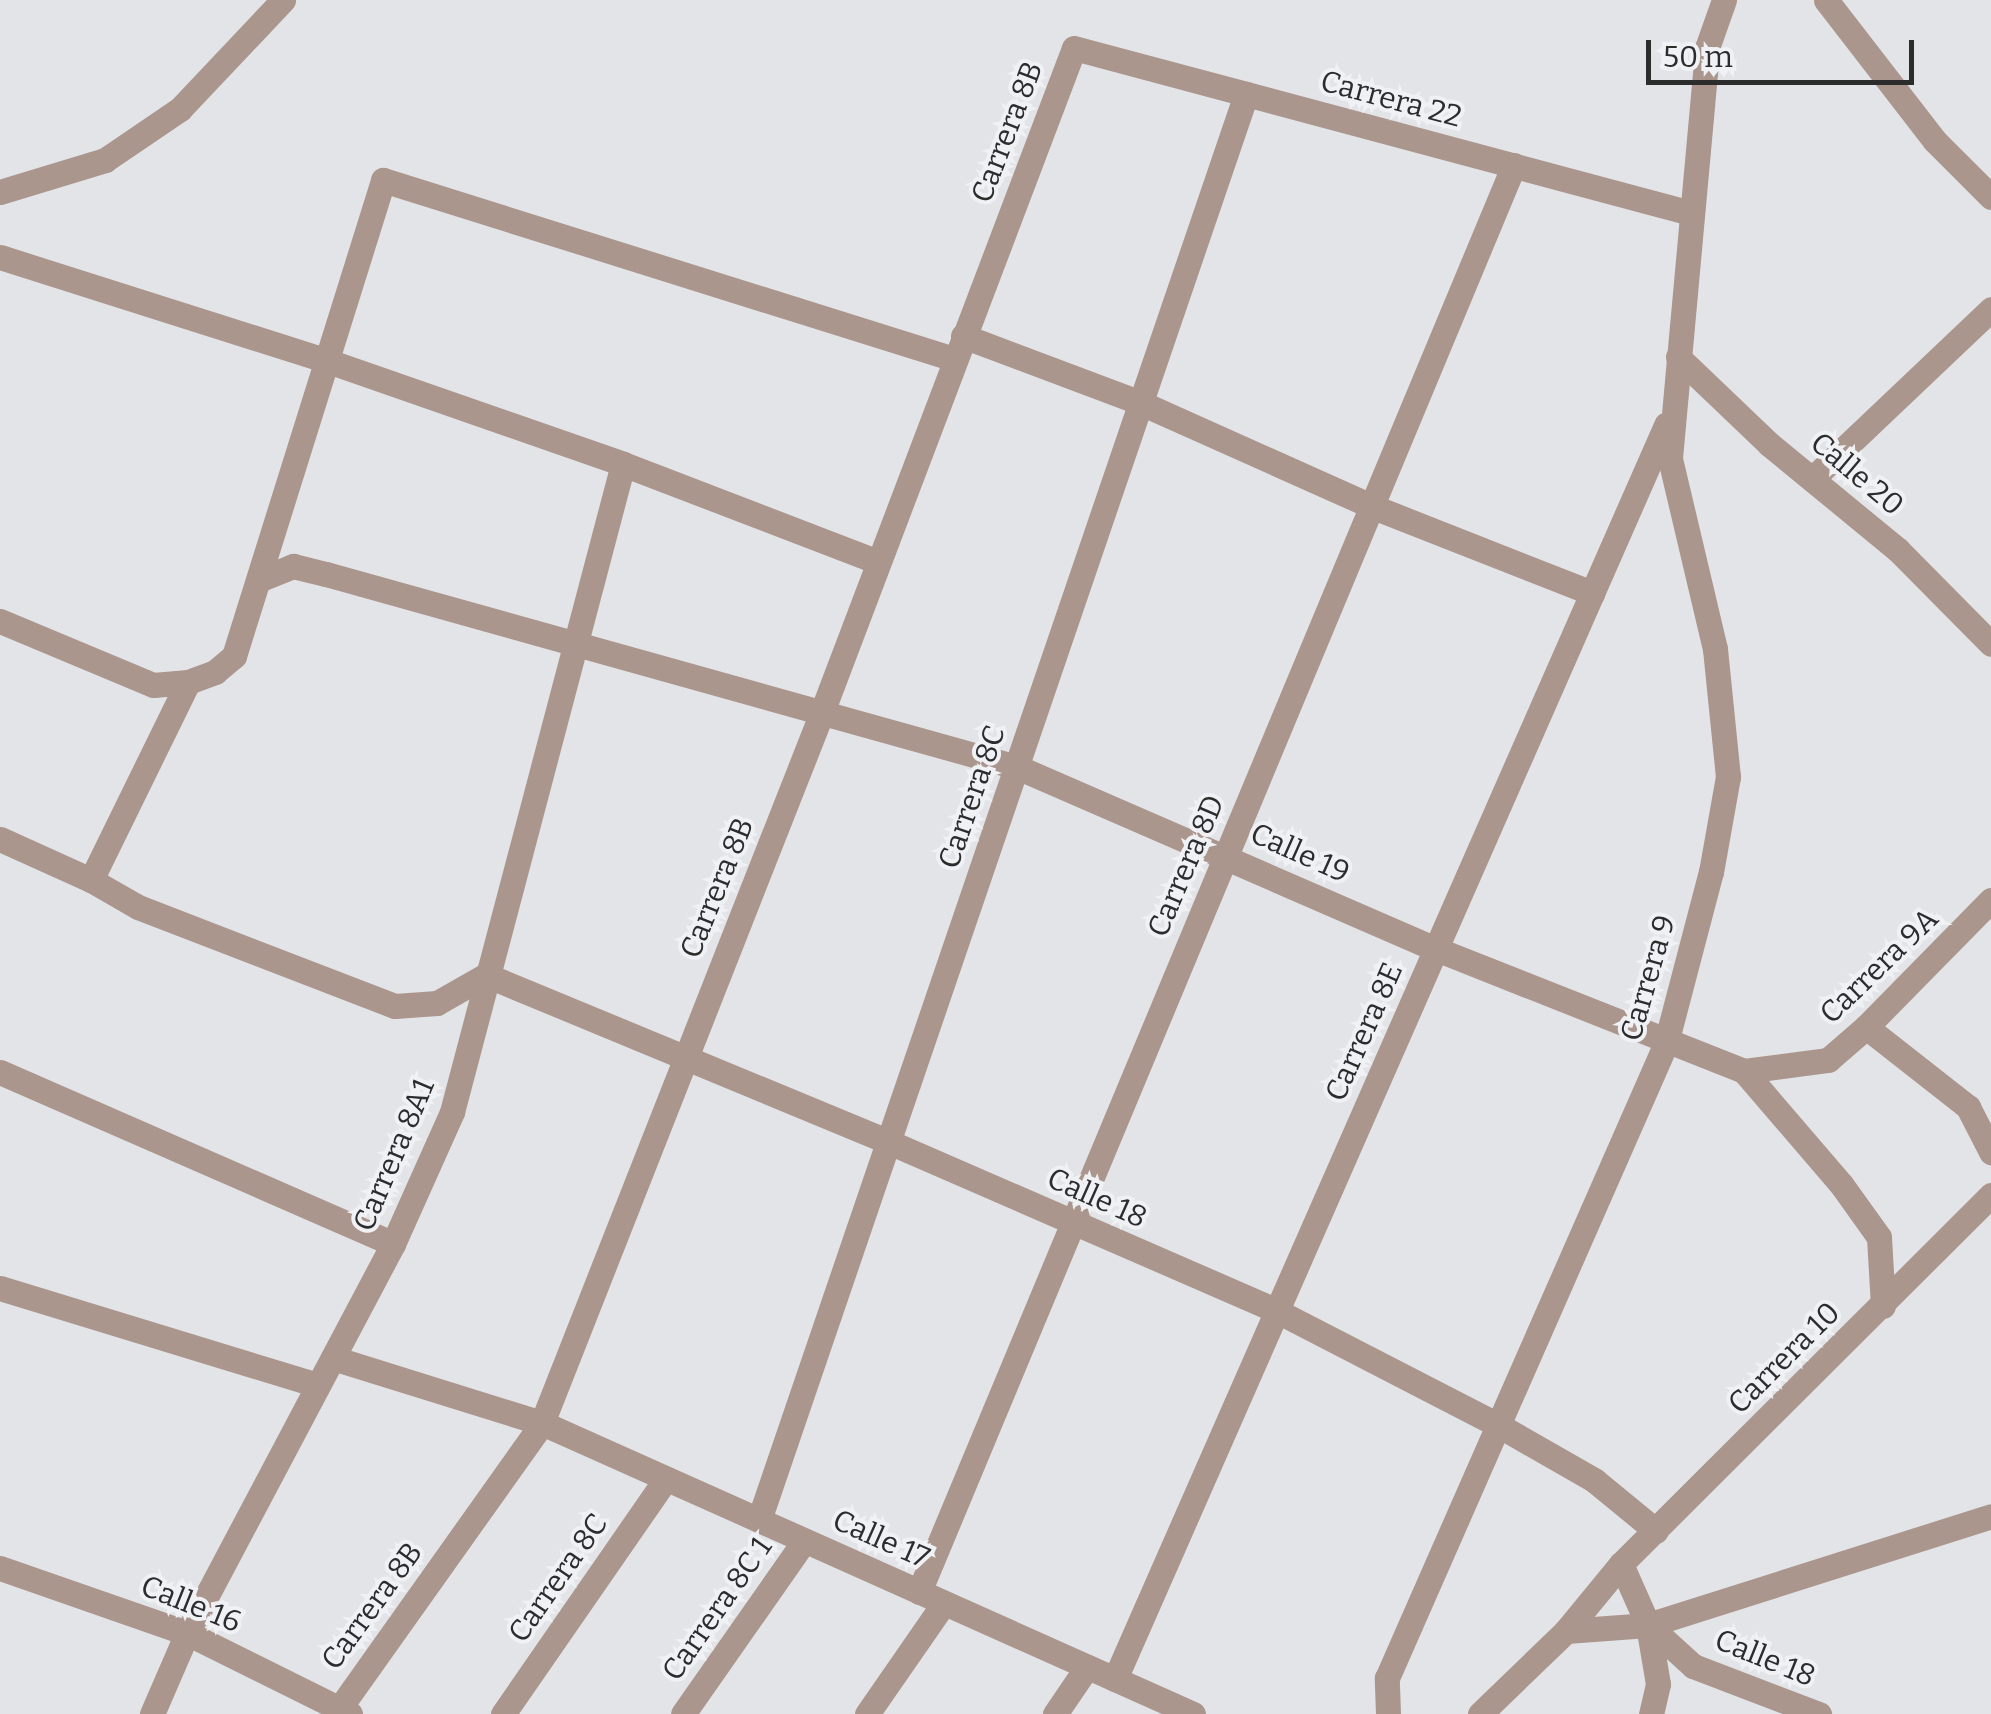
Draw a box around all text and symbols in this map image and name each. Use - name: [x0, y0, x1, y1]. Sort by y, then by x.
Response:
- scale bar: [1651, 20, 1918, 82]
- text: 50 m: [1663, 39, 1733, 75]
- street label: Carrera 8B: [964, 56, 1050, 208]
- street label: Carrera 22: [1317, 63, 1465, 135]
- street label: Calle 20: [1803, 425, 1911, 523]
- street label: Carrera 8C: [931, 721, 1013, 873]
- street label: Carrera 8D: [1140, 790, 1232, 942]
- street label: Carrera 8B: [673, 813, 761, 963]
- street label: Calle 19: [1245, 815, 1355, 891]
- street label: Carrera 9A: [1812, 901, 1946, 1031]
- street label: Carrera 9: [1613, 911, 1683, 1045]
- street label: Carrera 8E: [1318, 957, 1410, 1107]
- street label: Carrera 8A1: [346, 1073, 442, 1237]
- street label: Calle 18: [1042, 1160, 1152, 1236]
- street label: Carrera 10: [1721, 1295, 1847, 1421]
- street label: Calle 17: [827, 1502, 935, 1576]
- street label: Carrera 8C: [501, 1507, 615, 1649]
- street label: Carrera 8C 1: [654, 1530, 780, 1688]
- street label: Carrera 8B: [314, 1535, 430, 1677]
- street label: Calle 16: [136, 1568, 246, 1640]
- street label: Calle 18: [1710, 1622, 1820, 1694]

